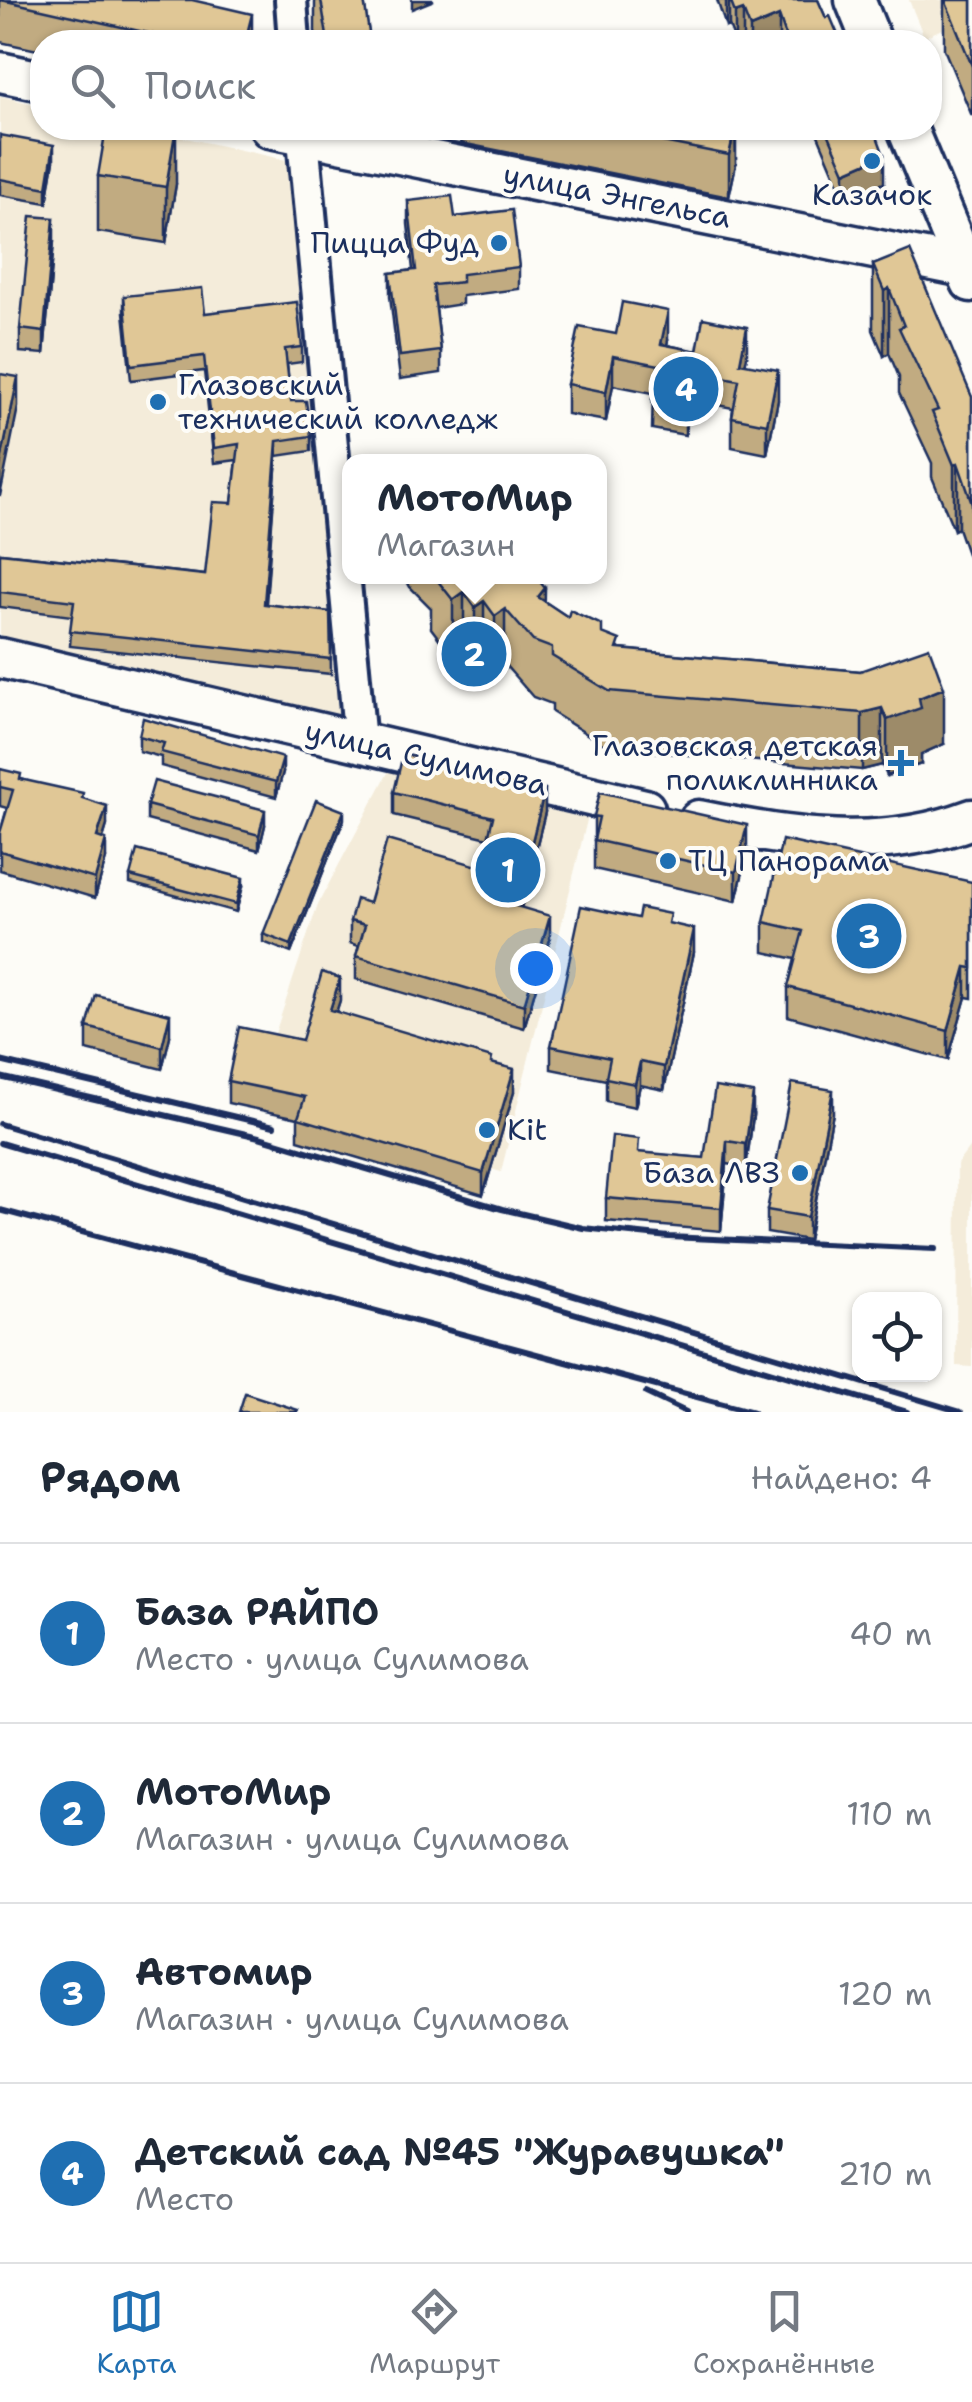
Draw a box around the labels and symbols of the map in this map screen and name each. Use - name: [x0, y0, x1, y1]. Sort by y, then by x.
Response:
- marker: Казачок: [861, 150, 883, 172]
- street label: улица Энгельса: [500, 153, 735, 238]
- place label: Казачок: [812, 174, 932, 215]
- place label: Пицца Фуд: [311, 222, 479, 263]
- marker: Пицца Фуд: [488, 232, 510, 254]
- pin: 4: [654, 352, 718, 426]
- place label: Глазовский технический колледж: [178, 364, 499, 439]
- marker: Глазовский технический колледж: [147, 391, 169, 413]
- pin: 2: [442, 616, 506, 692]
- street label: улица Сулимова: [301, 710, 552, 805]
- place label: Глазовская детская поликлинника: [592, 725, 878, 800]
- marker: Глазовская детская поликлинника: [888, 750, 914, 776]
- pin: 1: [476, 832, 540, 908]
- place label: ТЦ Панорама: [688, 840, 889, 881]
- marker: ТЦ Панорама: [657, 850, 679, 872]
- pin: 3: [836, 898, 902, 974]
- your location: [510, 943, 561, 994]
- place label: Kit: [507, 1109, 547, 1150]
- marker: Kit: [476, 1119, 498, 1141]
- place label: База ЛВЗ: [643, 1152, 780, 1193]
- marker: База ЛВЗ: [789, 1162, 811, 1184]

